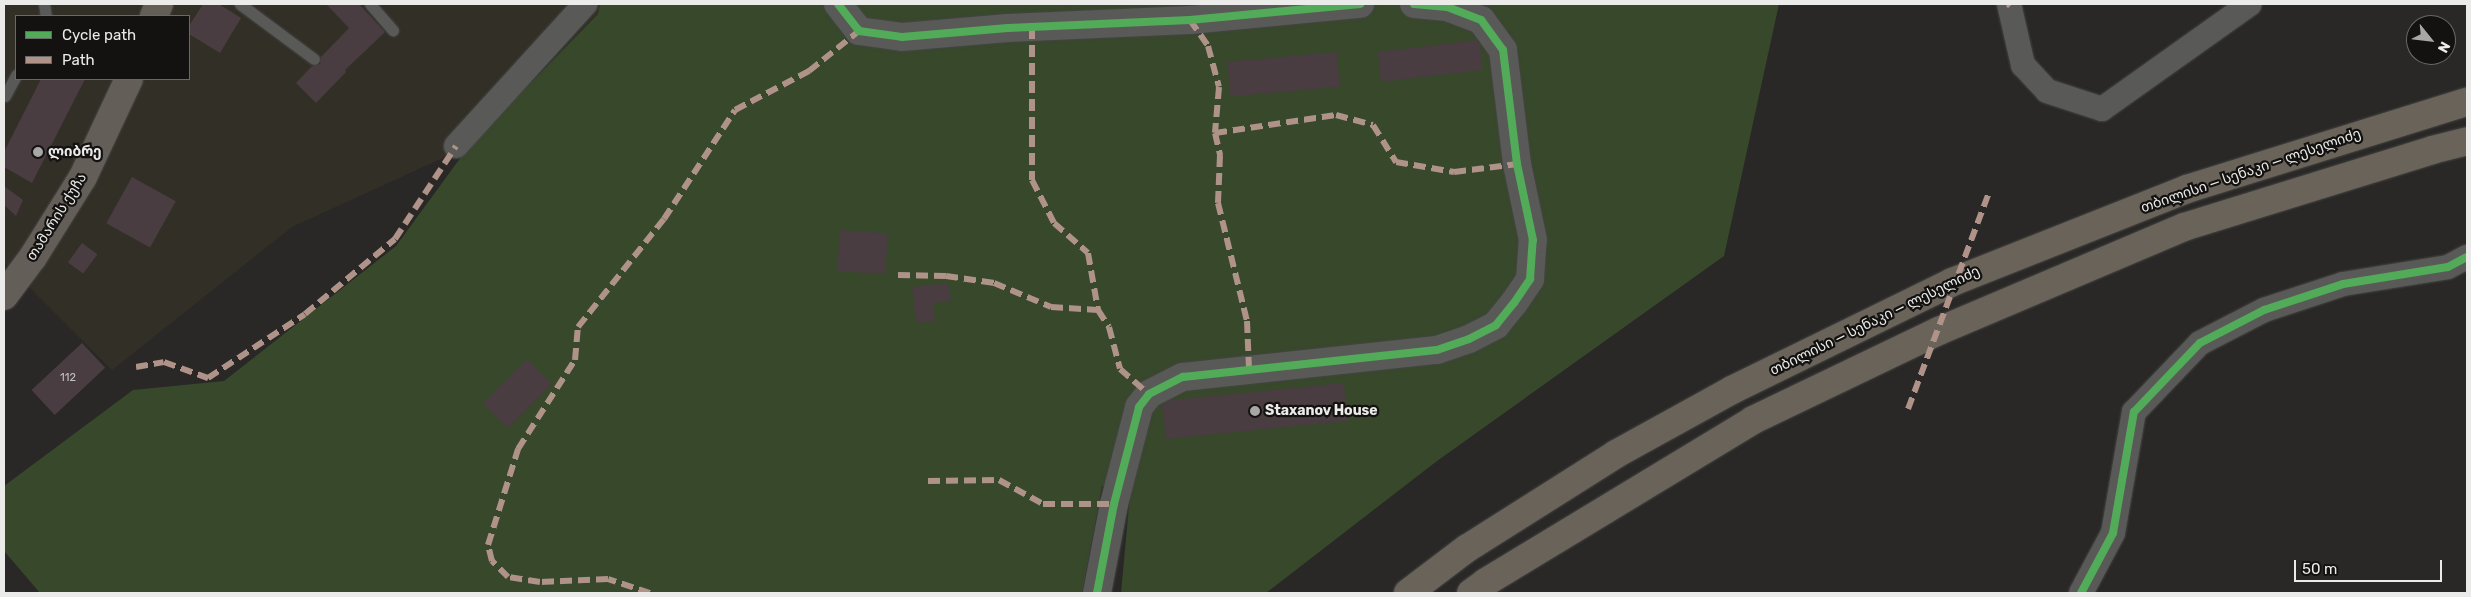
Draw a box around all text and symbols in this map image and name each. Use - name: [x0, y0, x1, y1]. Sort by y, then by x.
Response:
- legend: [15, 15, 190, 80]
- north arrow: [2406, 15, 2456, 65]
- text: Cycle path: [62, 26, 136, 44]
- text: N: [2434, 38, 2454, 56]
- text: Path: [62, 51, 95, 69]
- street label: თბილისი — სენაკი — ლესელიძე: [2139, 125, 2363, 217]
- place label: ლიბრე: [48, 144, 102, 160]
- marker: ლიბრე: [32, 146, 44, 158]
- street label: თამარის ქუჩა: [23, 170, 91, 264]
- street label: თბილისი — სენაკი — ლესელიძე: [1767, 263, 1983, 379]
- house number: 112: [60, 371, 76, 385]
- place label: Staxanov House: [1265, 403, 1378, 419]
- marker: Staxanov House: [1249, 405, 1261, 417]
- scale bar: [2296, 550, 2444, 582]
- text: 50 m: [2302, 560, 2337, 578]

